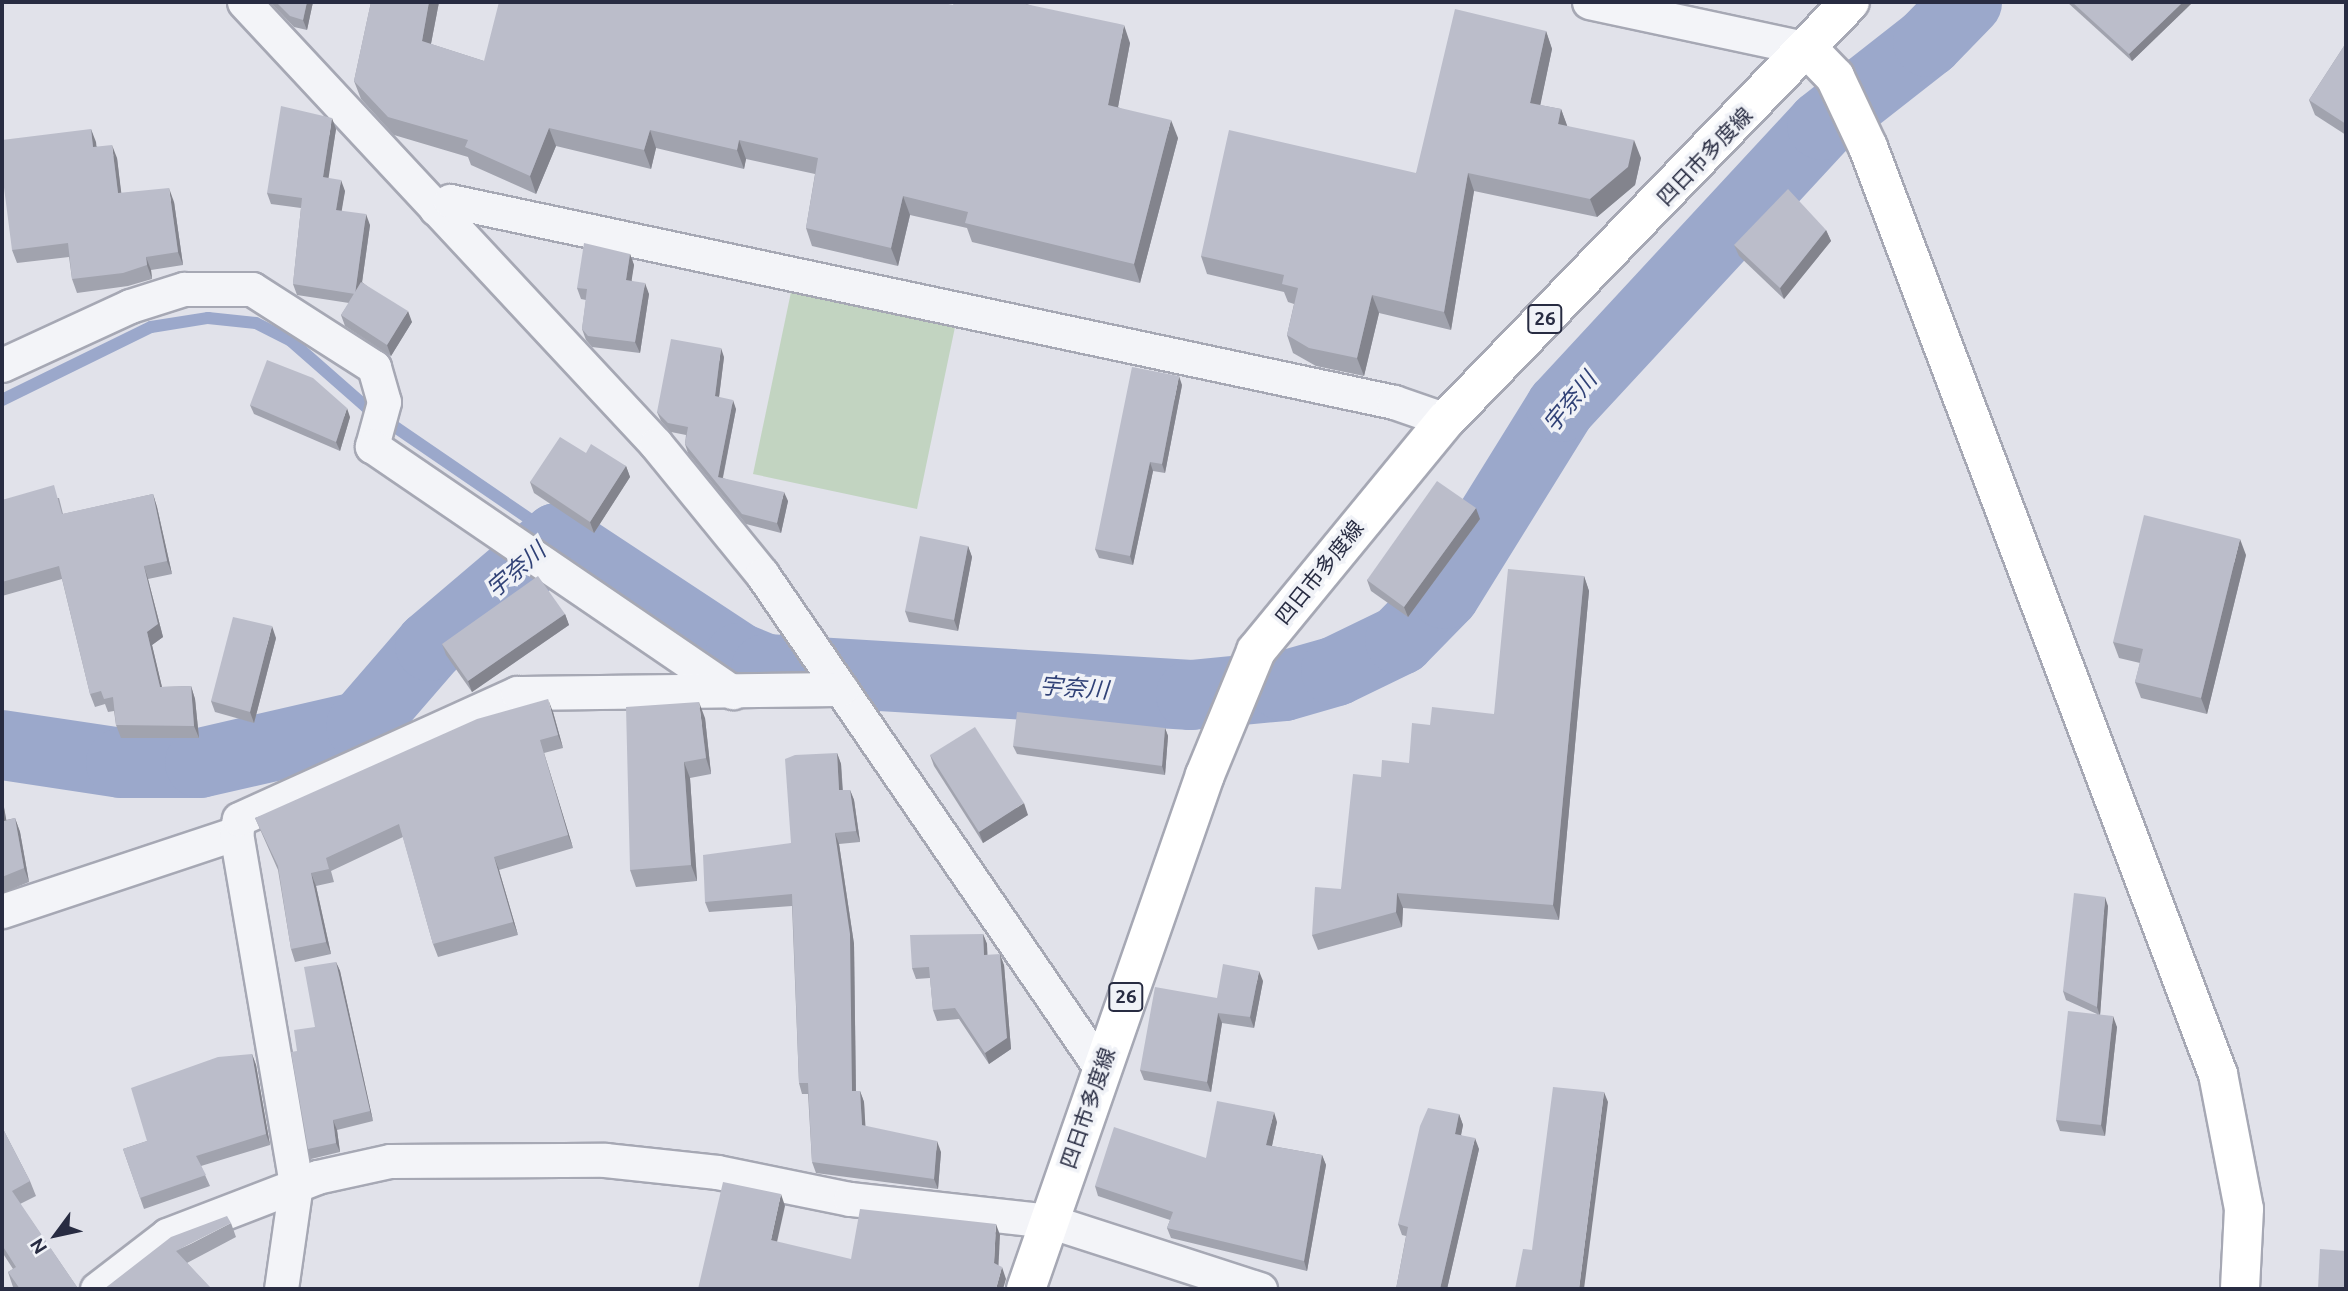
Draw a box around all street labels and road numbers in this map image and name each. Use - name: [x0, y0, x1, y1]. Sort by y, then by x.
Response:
- street label: 四日市多度線: [1651, 102, 1757, 210]
- road number: 26: [1526, 304, 1564, 334]
- street label: 四日市多度線: [1270, 515, 1368, 629]
- road number: 26: [1107, 981, 1145, 1012]
- street label: 四日市多度線: [1055, 1044, 1119, 1172]

